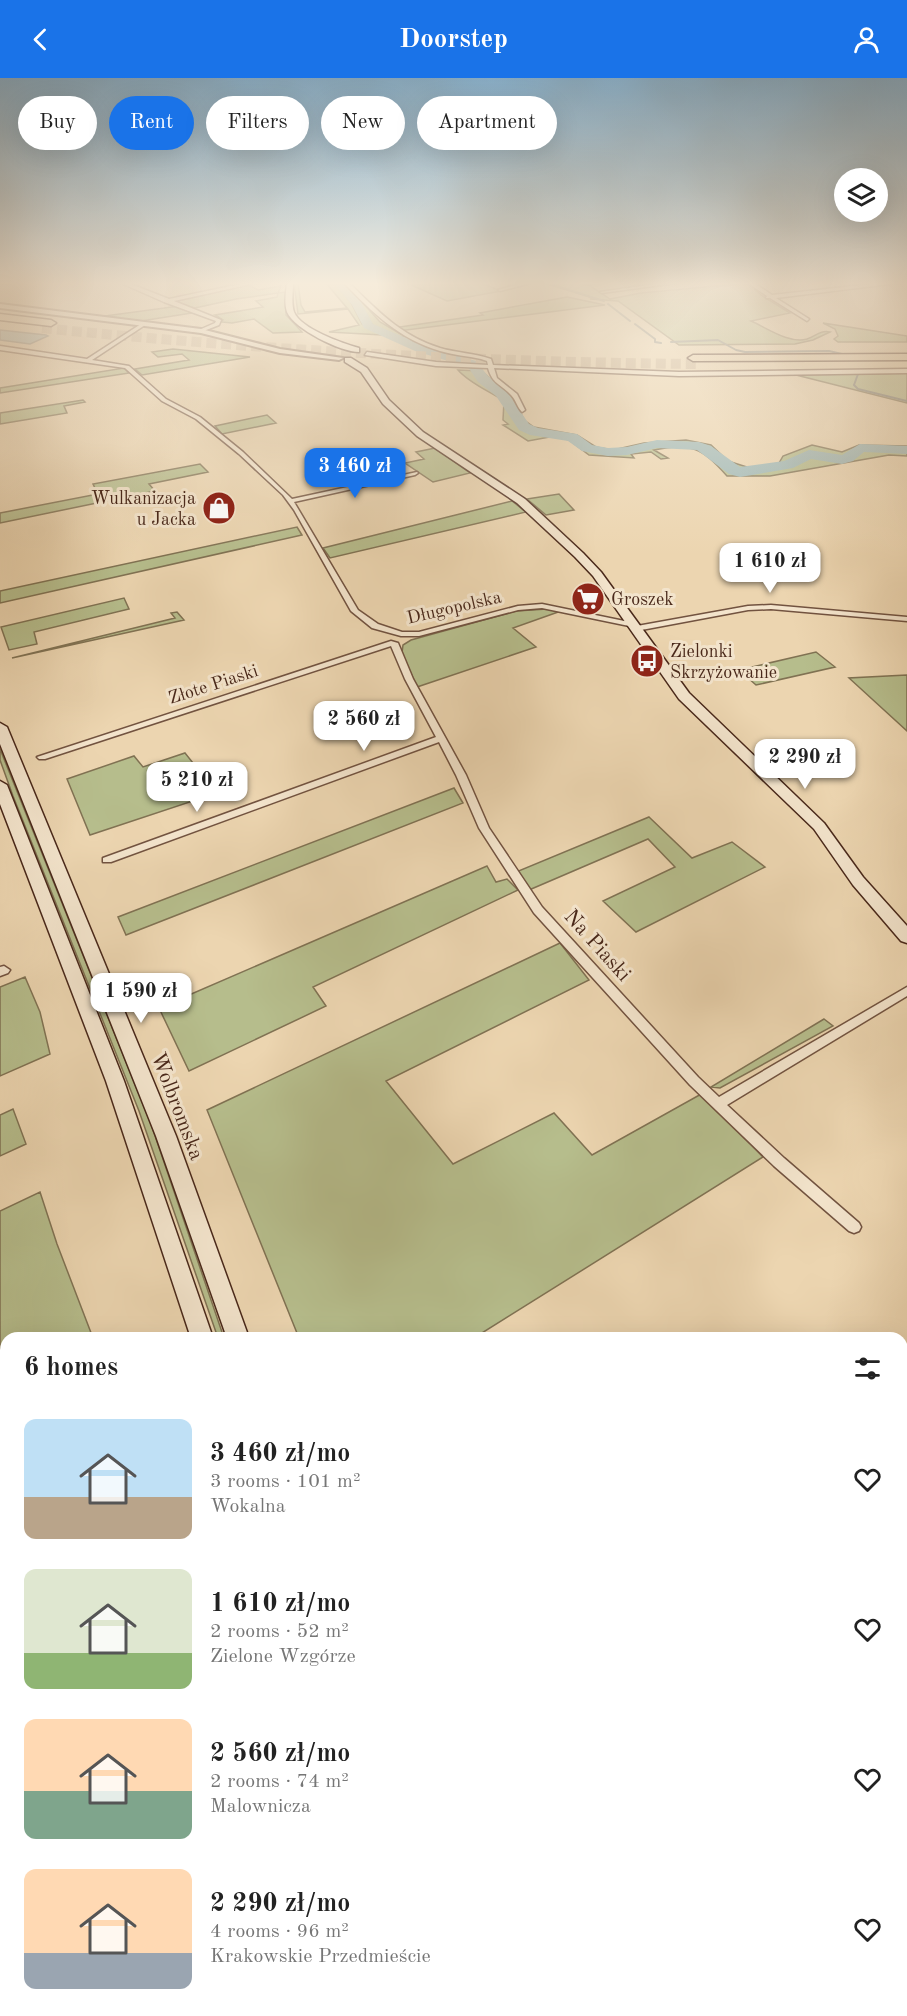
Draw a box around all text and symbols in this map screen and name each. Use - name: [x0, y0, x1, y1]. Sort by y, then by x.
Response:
- icon: back: [24, 23, 57, 56]
- icon: person: [850, 23, 883, 56]
- text: Doorstep: [399, 26, 508, 53]
- chip: Buy: [18, 96, 97, 150]
- chip: Rent: [109, 96, 194, 150]
- chip: Filters: [206, 96, 309, 150]
- chip: New: [321, 96, 405, 150]
- chip: Apartment: [417, 96, 557, 150]
- map controls: [834, 168, 888, 222]
- button: layers: [834, 168, 888, 222]
- pin: 3 460 zł: [293, 448, 417, 499]
- text: 3 460 zł: [319, 457, 391, 477]
- place label: Wulkanizacja u Jacka: [91, 490, 196, 529]
- shop icon: Wulkanizacja u Jacka: [201, 490, 237, 526]
- pin: 1 610 zł: [708, 543, 832, 594]
- text: 1 610 zł: [734, 552, 806, 572]
- supermarket icon: Groszek: [570, 581, 606, 617]
- street label: Długopolska: [405, 588, 503, 628]
- place label: Groszek: [611, 591, 674, 609]
- bus stop icon: Zielonki Skrzyżowanie: [629, 643, 665, 679]
- place label: Zielonki Skrzyżowanie: [670, 643, 777, 682]
- street label: Złote Piaski: [166, 662, 261, 708]
- pin: 2 560 zł: [302, 701, 426, 752]
- text: 2 560 zł: [328, 710, 400, 730]
- pin: 2 290 zł: [743, 739, 867, 790]
- text: 2 290 zł: [769, 748, 841, 768]
- pin: 5 210 zł: [135, 762, 259, 813]
- text: 5 210 zł: [161, 771, 233, 791]
- street label: Na Piaski: [559, 906, 634, 986]
- pin: 1 590 zł: [79, 973, 203, 1024]
- text: 1 590 zł: [105, 982, 177, 1002]
- street label: Wolbromska: [146, 1050, 207, 1163]
- icon: filters: [851, 1352, 884, 1385]
- text: 6 homes: [24, 1355, 118, 1381]
- text: 3 460 zł/mo: [210, 1441, 350, 1467]
- icon: home: [72, 1443, 144, 1515]
- icon: heart: [851, 1463, 884, 1496]
- text: 3 rooms · 101 m²: [210, 1472, 360, 1492]
- text: Wokalna: [210, 1497, 286, 1517]
- text: 1 610 zł/mo: [210, 1591, 350, 1617]
- icon: home: [72, 1593, 144, 1665]
- icon: heart: [851, 1613, 884, 1646]
- text: 2 rooms · 52 m²: [210, 1622, 349, 1642]
- text: Zielone Wzgórze: [210, 1647, 356, 1667]
- text: 2 560 zł/mo: [210, 1741, 350, 1767]
- icon: home: [72, 1743, 144, 1815]
- icon: heart: [851, 1763, 884, 1796]
- text: 2 rooms · 74 m²: [210, 1772, 349, 1792]
- text: Malownicza: [210, 1797, 311, 1817]
- text: 2 290 zł/mo: [210, 1891, 350, 1917]
- icon: home: [72, 1893, 144, 1965]
- icon: heart: [851, 1913, 884, 1946]
- text: 4 rooms · 96 m²: [210, 1922, 349, 1942]
- text: Krakowskie Przedmieście: [210, 1947, 431, 1967]

